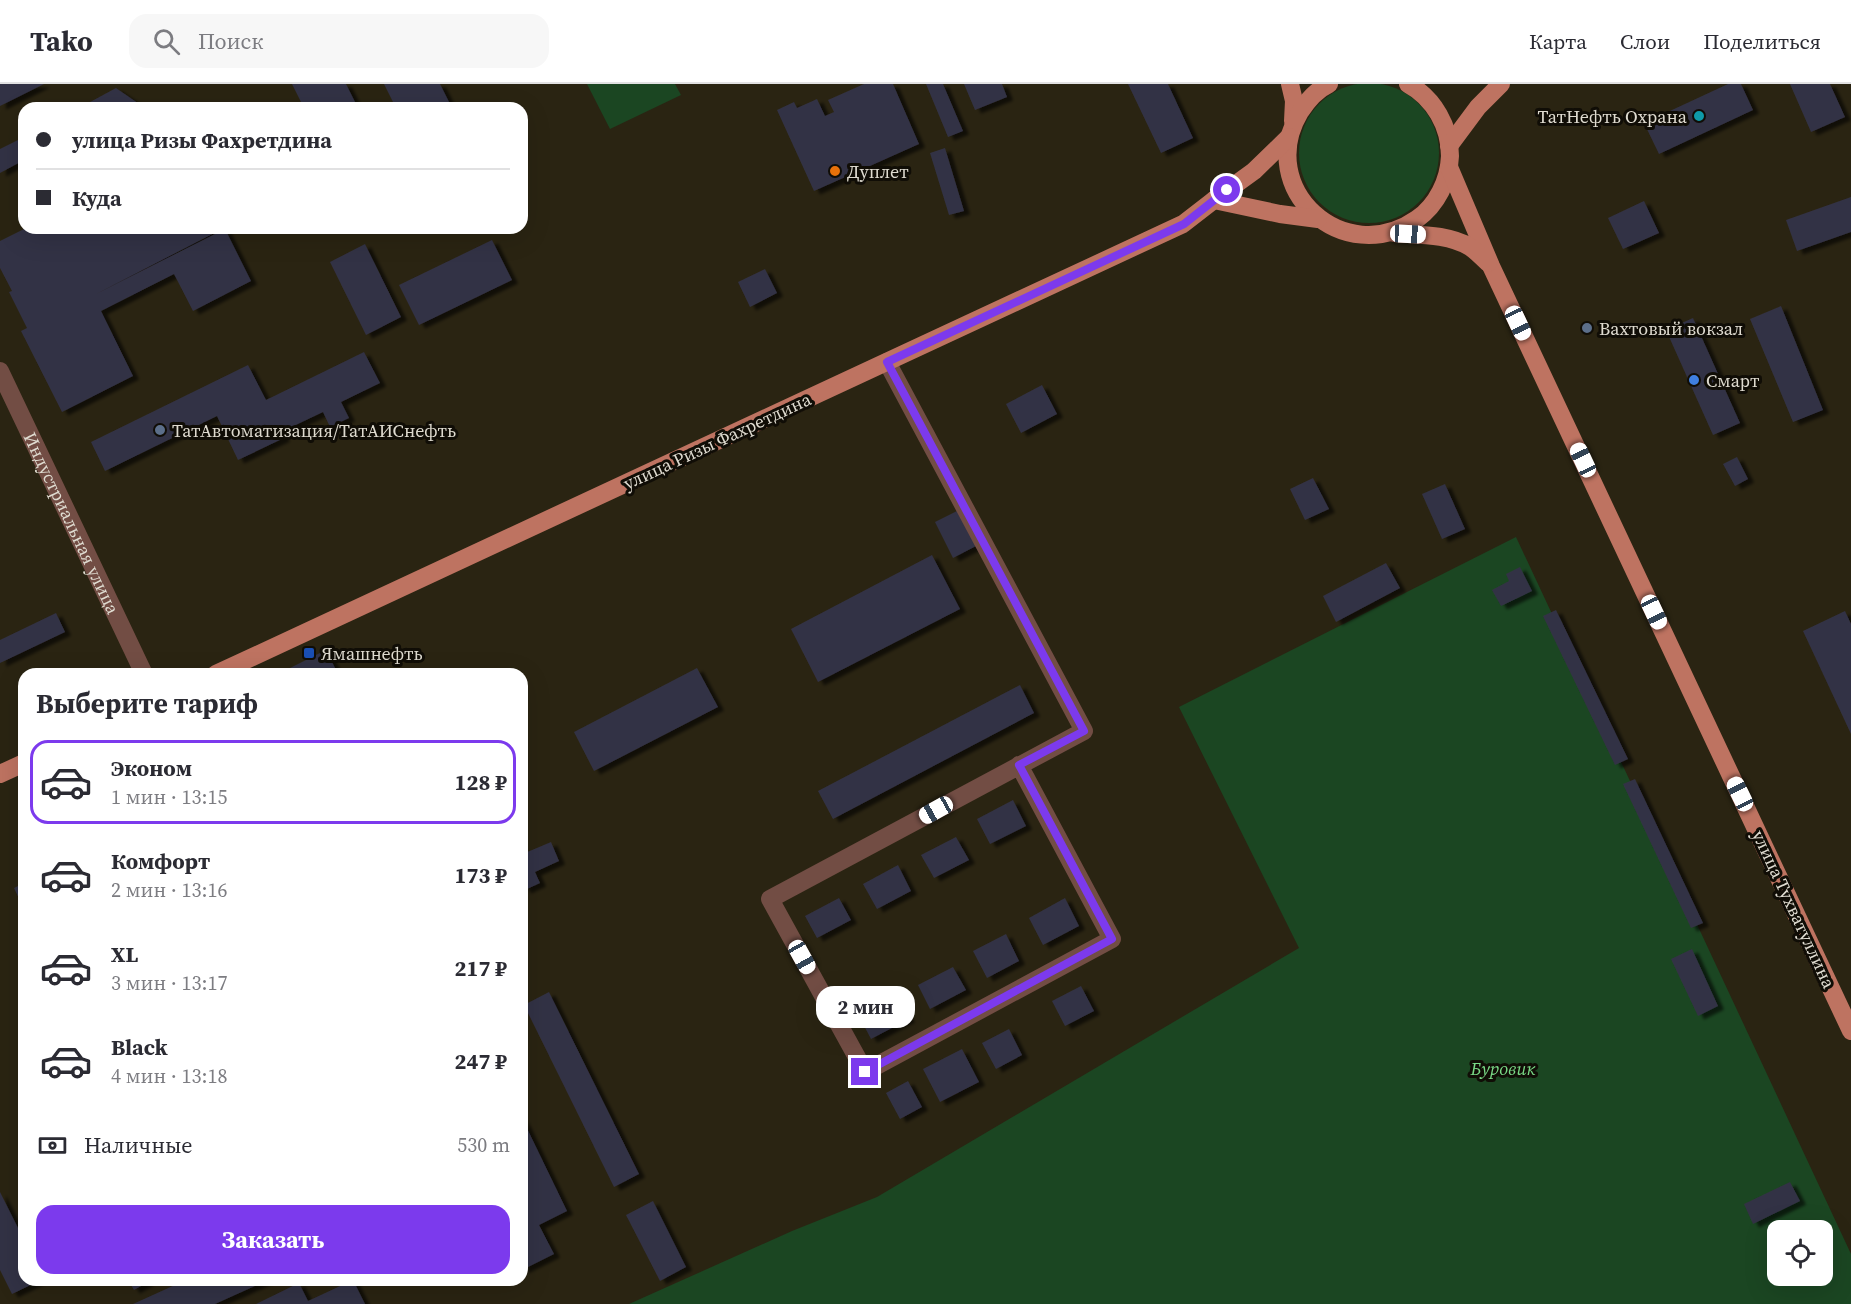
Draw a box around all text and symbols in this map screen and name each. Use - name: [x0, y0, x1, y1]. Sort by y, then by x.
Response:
- search box: [129, 14, 549, 68]
- text: Tako: [30, 22, 93, 60]
- icon: search: [150, 25, 183, 58]
- text: Поиск: [198, 26, 263, 56]
- text: Карта: [1529, 27, 1587, 56]
- text: Слои: [1620, 27, 1670, 56]
- text: Поделиться: [1703, 27, 1821, 56]
- place label: ТатНефть Охрана: [1538, 104, 1688, 129]
- marker: ТатНефть Охрана: [1692, 109, 1706, 123]
- text: улица Ризы Фахретдина: [72, 125, 332, 155]
- place label: Дуплет: [847, 159, 909, 184]
- marker: Дуплет: [828, 164, 842, 178]
- route start: [1213, 176, 1240, 203]
- text: Куда: [72, 183, 122, 213]
- car: [1390, 224, 1426, 244]
- car: [1502, 303, 1534, 343]
- place label: Вахтовый вокзал: [1599, 316, 1743, 341]
- marker: Вахтовый вокзал: [1580, 321, 1594, 335]
- place label: Смарт: [1706, 368, 1760, 393]
- marker: Смарт: [1687, 373, 1701, 387]
- street label: улица Ризы Фахретдина: [619, 386, 816, 496]
- place label: ТатАвтоматизация/ТатАИСнефть: [172, 418, 456, 443]
- marker: ТатАвтоматизация/ТатАИСнефть: [153, 423, 167, 437]
- street label: Индустриальная улица: [18, 428, 126, 619]
- car: [1567, 440, 1599, 480]
- car: [1638, 592, 1670, 632]
- place label: Ямашнефть: [321, 641, 423, 666]
- marker: Ямашнефть: [302, 646, 316, 660]
- text: Выберите тариф: [36, 685, 258, 722]
- text: Эконом: [111, 753, 192, 783]
- icon: car: [39, 755, 93, 809]
- text: 128 ₽: [455, 767, 507, 797]
- car: [1724, 774, 1756, 814]
- text: 1 мин · 13:15: [111, 783, 227, 811]
- car: [916, 793, 956, 827]
- street label: улица Тухватуллина: [1746, 826, 1842, 993]
- text: Комфорт: [111, 846, 210, 876]
- icon: car: [39, 848, 93, 902]
- text: 173 ₽: [455, 860, 507, 890]
- text: 2 мин · 13:16: [111, 876, 227, 904]
- car: [785, 937, 819, 977]
- text: XL: [111, 939, 138, 969]
- icon: car: [39, 941, 93, 995]
- text: 217 ₽: [455, 953, 507, 983]
- text: 3 мин · 13:17: [111, 969, 227, 997]
- callout: 2 мин: [816, 985, 914, 1027]
- text: 2 мин: [838, 993, 893, 1021]
- text: Black: [111, 1032, 168, 1062]
- icon: car: [39, 1034, 93, 1088]
- text: 247 ₽: [455, 1046, 507, 1076]
- park label: Буровик: [1470, 1056, 1536, 1081]
- route end: [851, 1058, 878, 1085]
- text: 4 мин · 13:18: [111, 1062, 227, 1090]
- icon: cash: [36, 1129, 69, 1162]
- text: Наличные: [84, 1130, 193, 1160]
- text: 530 m: [457, 1131, 510, 1159]
- button: Заказать: [36, 1205, 510, 1274]
- map controls: [1767, 1220, 1833, 1286]
- button: locate: [1767, 1220, 1833, 1286]

